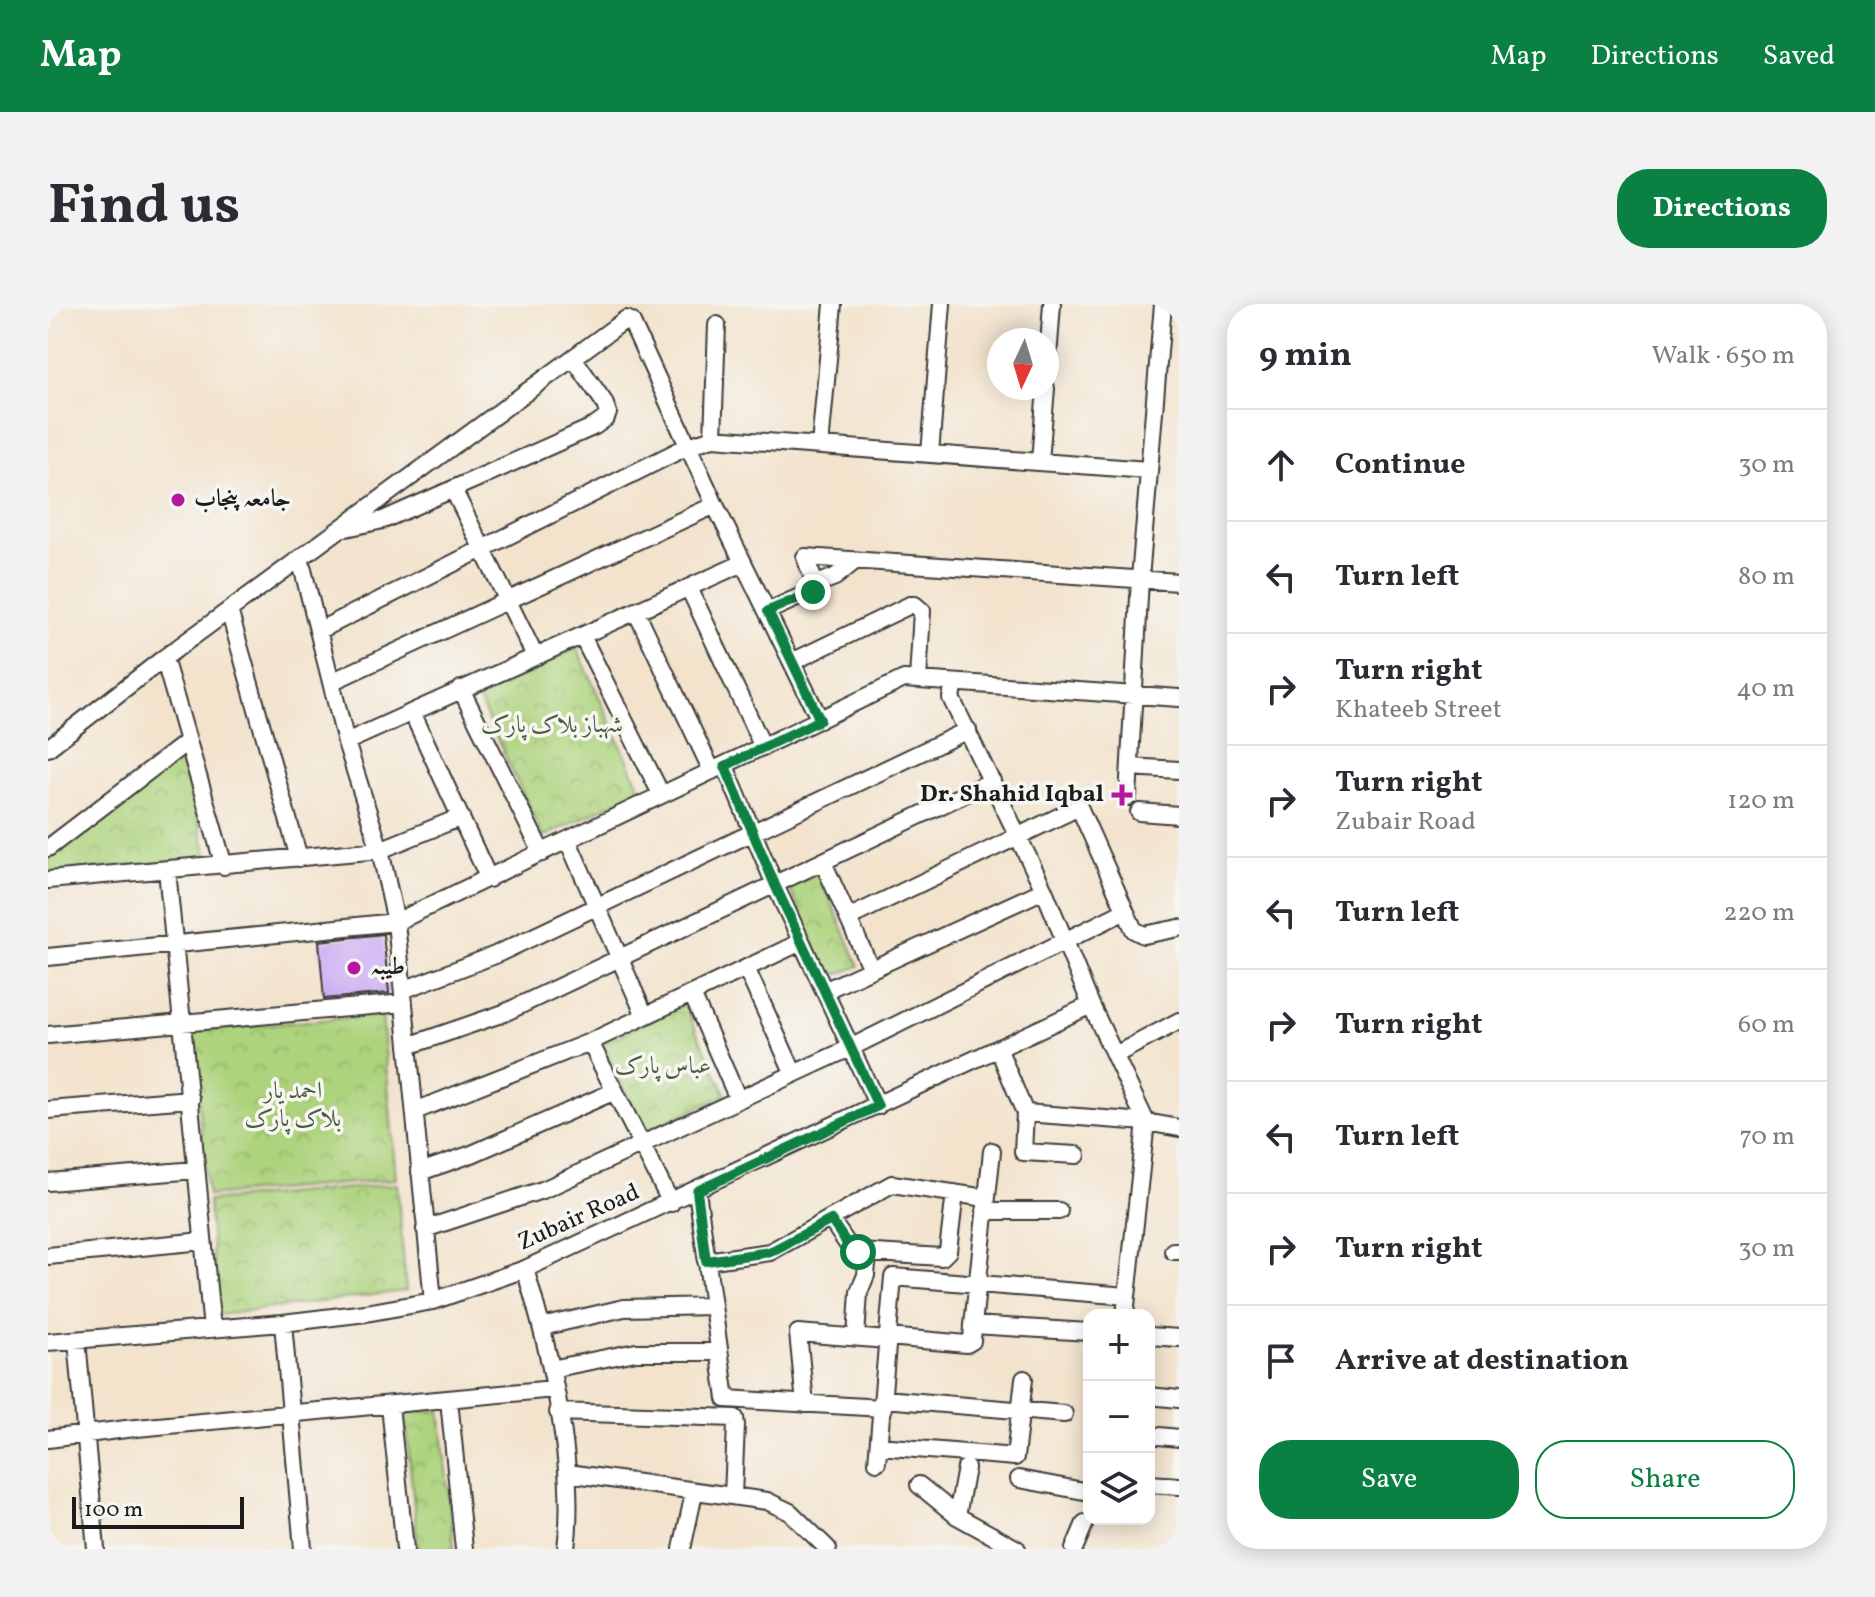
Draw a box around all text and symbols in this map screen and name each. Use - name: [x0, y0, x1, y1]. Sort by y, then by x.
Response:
- text: Map: [40, 30, 121, 83]
- text: Map: [1491, 37, 1547, 76]
- text: Directions: [1591, 37, 1719, 76]
- text: Saved: [1763, 37, 1835, 76]
- text: Find us: [48, 169, 240, 247]
- button: Directions: [1617, 169, 1827, 248]
- north arrow: [987, 328, 1059, 400]
- text: 9 min: [1259, 333, 1352, 380]
- text: Walk · 650 m: [1651, 338, 1795, 374]
- icon: ahead: [1259, 443, 1303, 487]
- text: Continue: [1335, 444, 1466, 486]
- text: 30 m: [1738, 447, 1795, 483]
- place label: جامعہ پنجاب: [194, 483, 291, 517]
- marker: جامعہ پنجاب: [169, 491, 187, 509]
- icon: left: [1259, 555, 1303, 599]
- text: Turn left: [1335, 556, 1459, 598]
- text: 80 m: [1738, 559, 1795, 595]
- route end: [795, 574, 831, 610]
- text: Turn right: [1335, 650, 1483, 692]
- icon: right: [1259, 667, 1303, 711]
- text: 40 m: [1736, 671, 1795, 707]
- text: Khateeb Street: [1335, 692, 1502, 728]
- park label: شہباز بلاک پارک: [481, 709, 623, 743]
- text: Turn right: [1335, 762, 1483, 804]
- place label: Dr. Shahid Iqbal: [920, 778, 1104, 812]
- icon: right: [1259, 779, 1303, 823]
- text: 120 m: [1727, 783, 1795, 819]
- marker: Dr. Shahid Iqbal: [1111, 784, 1133, 806]
- text: Zubair Road: [1335, 804, 1476, 840]
- icon: left: [1259, 891, 1303, 935]
- text: Turn left: [1335, 892, 1459, 934]
- text: 220 m: [1723, 895, 1795, 931]
- place label: طیبہ: [370, 951, 405, 985]
- marker: طیبہ: [345, 959, 363, 977]
- icon: right: [1259, 1003, 1303, 1047]
- text: Turn right: [1335, 1004, 1483, 1046]
- text: 60 m: [1738, 1007, 1795, 1043]
- park label: عباس پارک: [615, 1050, 711, 1084]
- park label: احمد یار بلاک پارک: [245, 1075, 341, 1137]
- icon: left: [1259, 1115, 1303, 1159]
- text: Turn left: [1335, 1116, 1459, 1158]
- text: 70 m: [1740, 1119, 1795, 1155]
- street label: Zubair Road: [513, 1176, 645, 1260]
- icon: right: [1259, 1227, 1303, 1271]
- text: Turn right: [1335, 1228, 1483, 1270]
- text: 30 m: [1738, 1231, 1795, 1267]
- route start: [840, 1234, 876, 1270]
- map controls: [1083, 1309, 1155, 1525]
- button: +: [1083, 1309, 1155, 1381]
- icon: arrive: [1259, 1339, 1303, 1383]
- text: Arrive at destination: [1335, 1340, 1629, 1382]
- button: −: [1083, 1381, 1155, 1453]
- button: Save: [1259, 1440, 1519, 1519]
- button: Share: [1535, 1440, 1795, 1519]
- button: layers: [1083, 1453, 1155, 1525]
- scale bar: [72, 1493, 244, 1529]
- text: 100 m: [84, 1495, 143, 1526]

